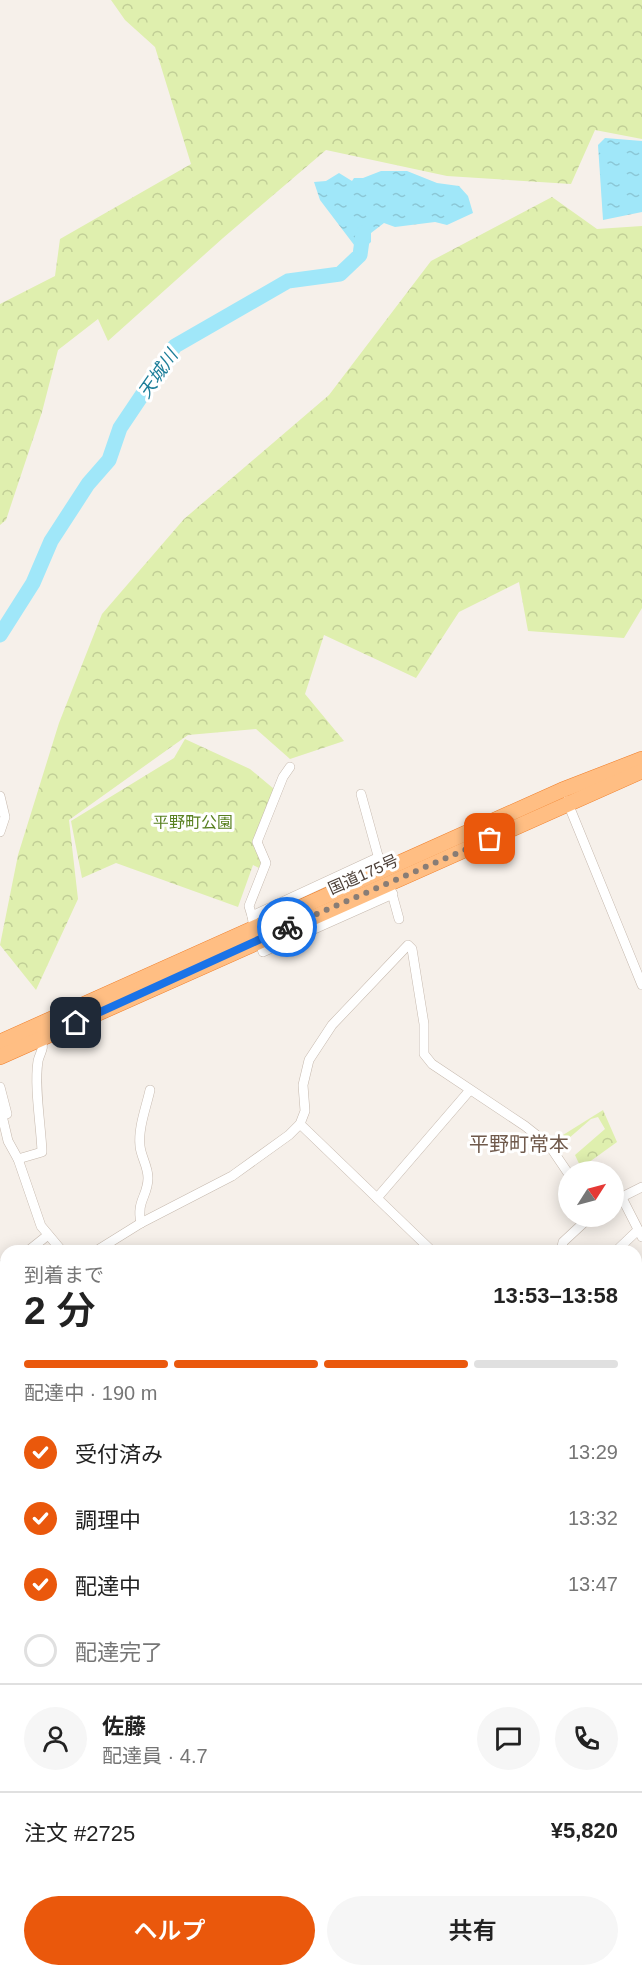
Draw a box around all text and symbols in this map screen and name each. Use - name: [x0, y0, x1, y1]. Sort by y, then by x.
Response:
- water label: 天城川: [134, 345, 183, 402]
- pin: [464, 813, 515, 864]
- park label: 平野町公園: [153, 814, 233, 831]
- icon: bag: [473, 822, 506, 855]
- street label: 国道175号: [326, 851, 401, 897]
- courier: [257, 897, 317, 957]
- icon: bike: [271, 911, 304, 944]
- pin: [50, 997, 101, 1048]
- icon: home: [59, 1006, 92, 1039]
- district label: 平野町常本: [469, 1133, 569, 1155]
- north arrow: [558, 1161, 624, 1227]
- map controls: [558, 1161, 624, 1227]
- text: 到着まで: [24, 1264, 104, 1286]
- text: 13:53–13:58: [493, 1283, 618, 1308]
- text: 2 分: [24, 1289, 96, 1332]
- text: 配達中 · 190 m: [24, 1382, 157, 1404]
- icon: check: [24, 1436, 57, 1469]
- text: 13:29: [568, 1441, 618, 1463]
- text: 受付済み: [75, 1442, 163, 1467]
- icon: check: [24, 1502, 57, 1535]
- text: 13:32: [568, 1507, 618, 1529]
- text: 調理中: [75, 1508, 141, 1533]
- icon: check: [24, 1568, 57, 1601]
- text: 13:47: [568, 1573, 618, 1595]
- text: 配達中: [75, 1574, 141, 1599]
- text: 配達完了: [75, 1640, 163, 1665]
- button: person: [24, 1707, 87, 1770]
- button: chat: [477, 1707, 540, 1770]
- button: phone: [555, 1707, 618, 1770]
- text: 佐藤: [102, 1714, 146, 1739]
- text: 配達員 · 4.7: [102, 1745, 208, 1767]
- text: ¥5,820: [551, 1818, 618, 1843]
- text: 注文 #2725: [24, 1821, 135, 1846]
- button: ヘルプ: [24, 1896, 315, 1965]
- button: 共有: [327, 1896, 618, 1965]

